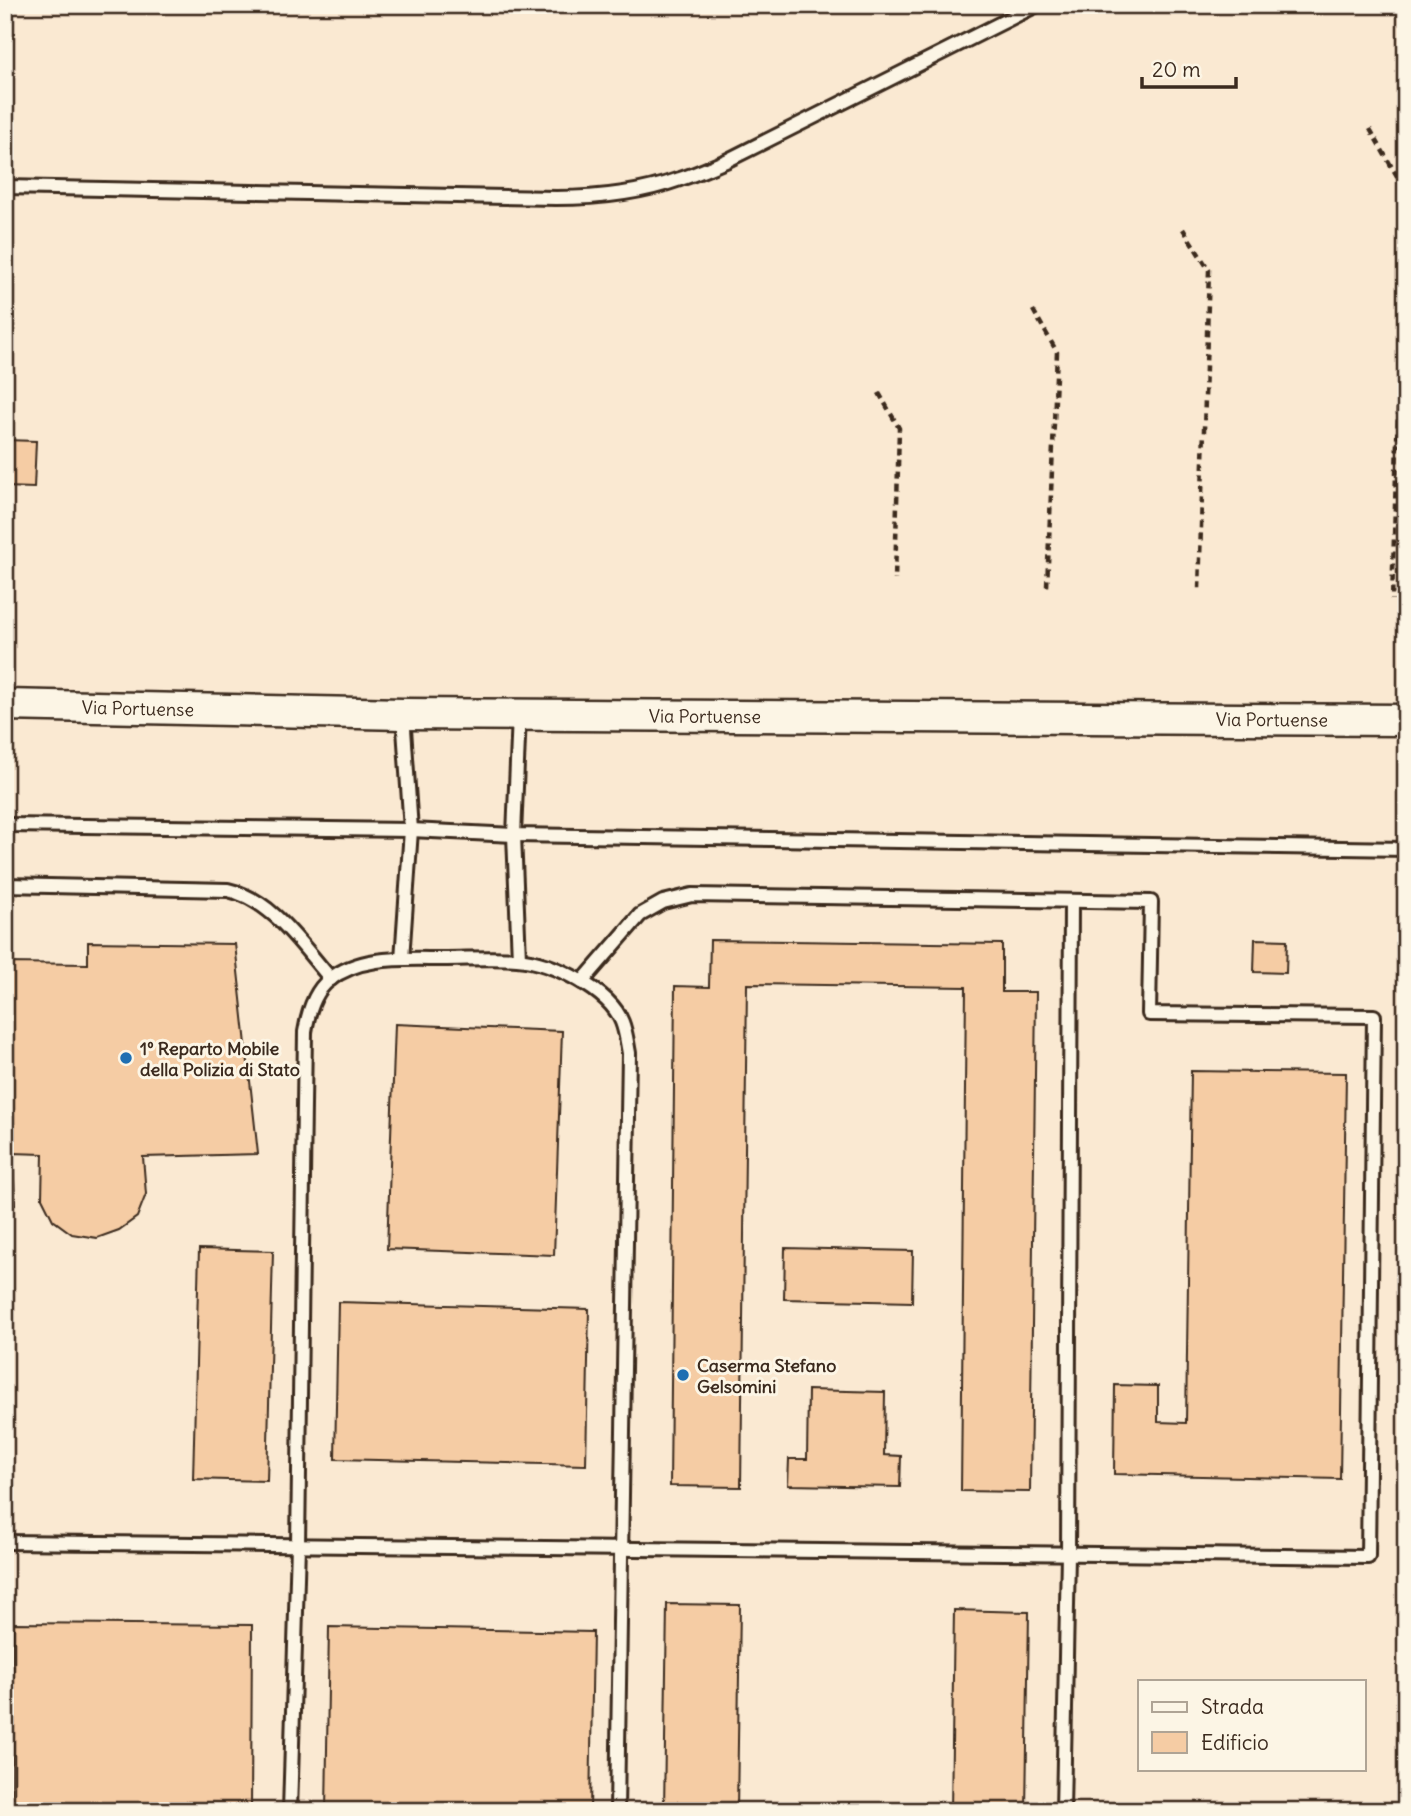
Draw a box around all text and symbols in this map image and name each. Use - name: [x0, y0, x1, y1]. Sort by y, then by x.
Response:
- scale bar: [1142, 46, 1236, 90]
- text: 20 m: [1152, 56, 1201, 83]
- street label: Via Portuense: [82, 695, 194, 721]
- street label: Via Portuense: [649, 704, 761, 728]
- street label: Via Portuense: [1216, 707, 1328, 731]
- place label: 1º Reparto Mobile della Polizia di Stato: [140, 1037, 300, 1081]
- marker: 1º Reparto Mobile della Polizia di Stato: [118, 1050, 134, 1066]
- place label: Caserma Stefano Gelsomini: [697, 1354, 836, 1398]
- marker: Caserma Stefano Gelsomini: [675, 1367, 691, 1383]
- legend: [1138, 1680, 1366, 1770]
- text: Strada: [1201, 1693, 1264, 1720]
- text: Edificio: [1201, 1729, 1269, 1756]

